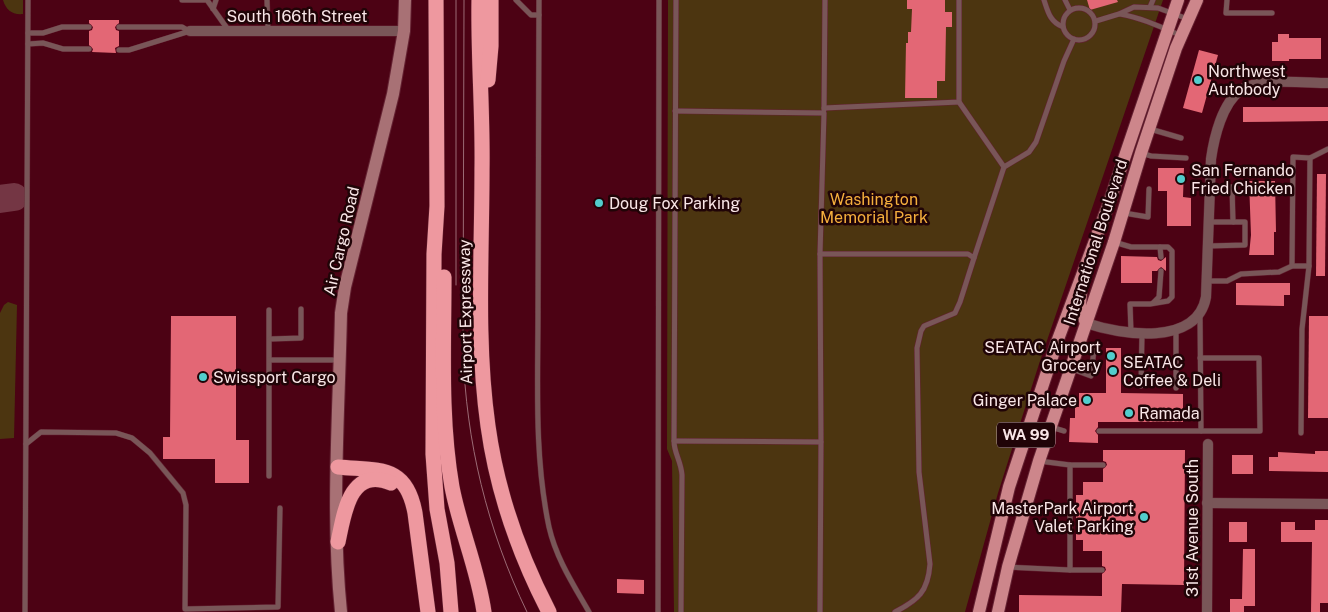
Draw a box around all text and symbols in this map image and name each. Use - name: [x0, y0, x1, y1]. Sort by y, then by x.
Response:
- street label: South 166th Street: [227, 7, 367, 26]
- place label: Northwest Autobody: [1208, 62, 1286, 99]
- marker: Northwest Autobody: [1192, 74, 1204, 86]
- street label: International Boulevard: [1060, 157, 1131, 328]
- place label: San Fernando Fried Chicken: [1191, 161, 1294, 198]
- marker: San Fernando Fried Chicken: [1175, 173, 1187, 185]
- street label: Air Cargo Road: [320, 185, 363, 298]
- park label: Washington Memorial Park: [820, 190, 928, 227]
- place label: Doug Fox Parking: [609, 194, 740, 213]
- marker: Doug Fox Parking: [593, 197, 605, 209]
- street label: Airport Expressway: [455, 239, 476, 385]
- place label: SEATAC Airport Grocery: [984, 338, 1101, 375]
- marker: SEATAC Airport Grocery: [1105, 350, 1117, 362]
- place label: SEATAC Coffee & Deli: [1123, 353, 1221, 390]
- marker: SEATAC Coffee & Deli: [1107, 365, 1119, 377]
- place label: Swissport Cargo: [213, 368, 336, 387]
- marker: Swissport Cargo: [197, 371, 209, 383]
- place label: Ginger Palace: [973, 391, 1077, 410]
- marker: Ginger Palace: [1081, 394, 1093, 406]
- place label: Ramada: [1139, 404, 1200, 423]
- marker: Ramada: [1123, 407, 1135, 419]
- road number: WA 99: [997, 422, 1055, 448]
- street label: 31st Avenue South: [1183, 459, 1202, 597]
- place label: MasterPark Airport Valet Parking: [991, 499, 1134, 536]
- marker: MasterPark Airport Valet Parking: [1138, 511, 1150, 523]

